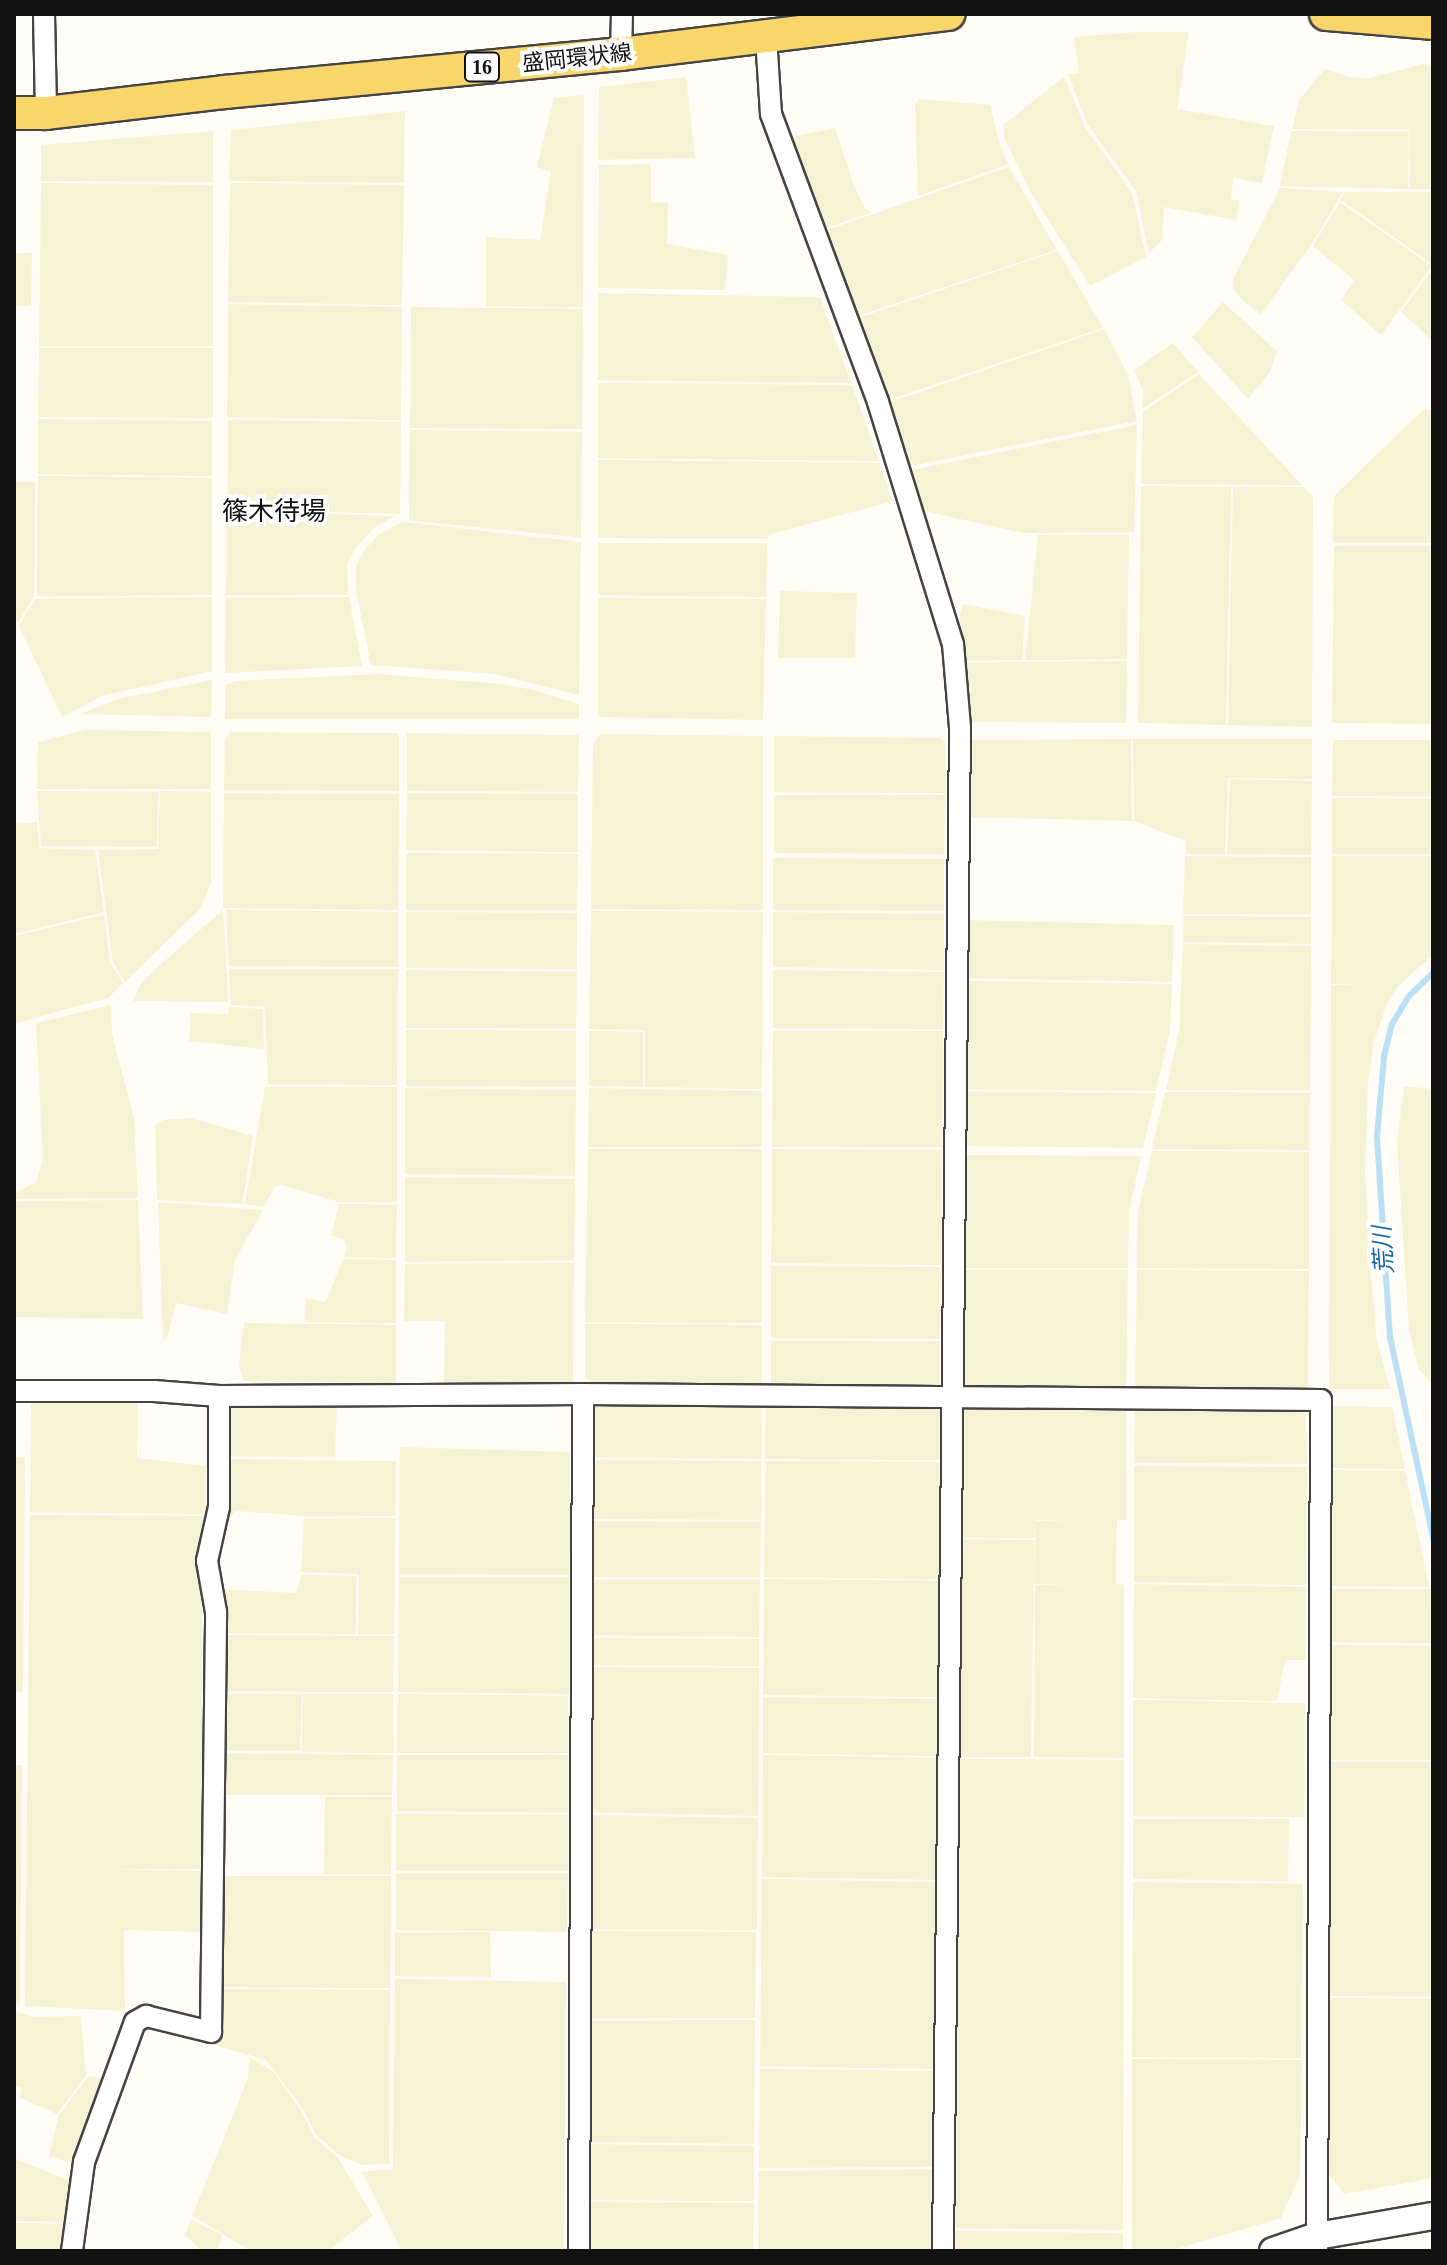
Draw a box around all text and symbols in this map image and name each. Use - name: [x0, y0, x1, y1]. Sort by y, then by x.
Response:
- street label: 盛岡環状線: [521, 39, 633, 77]
- road number: 16: [464, 51, 500, 83]
- district label: 篠木待場: [222, 496, 326, 528]
- water label: 荒川: [1368, 1225, 1400, 1275]

